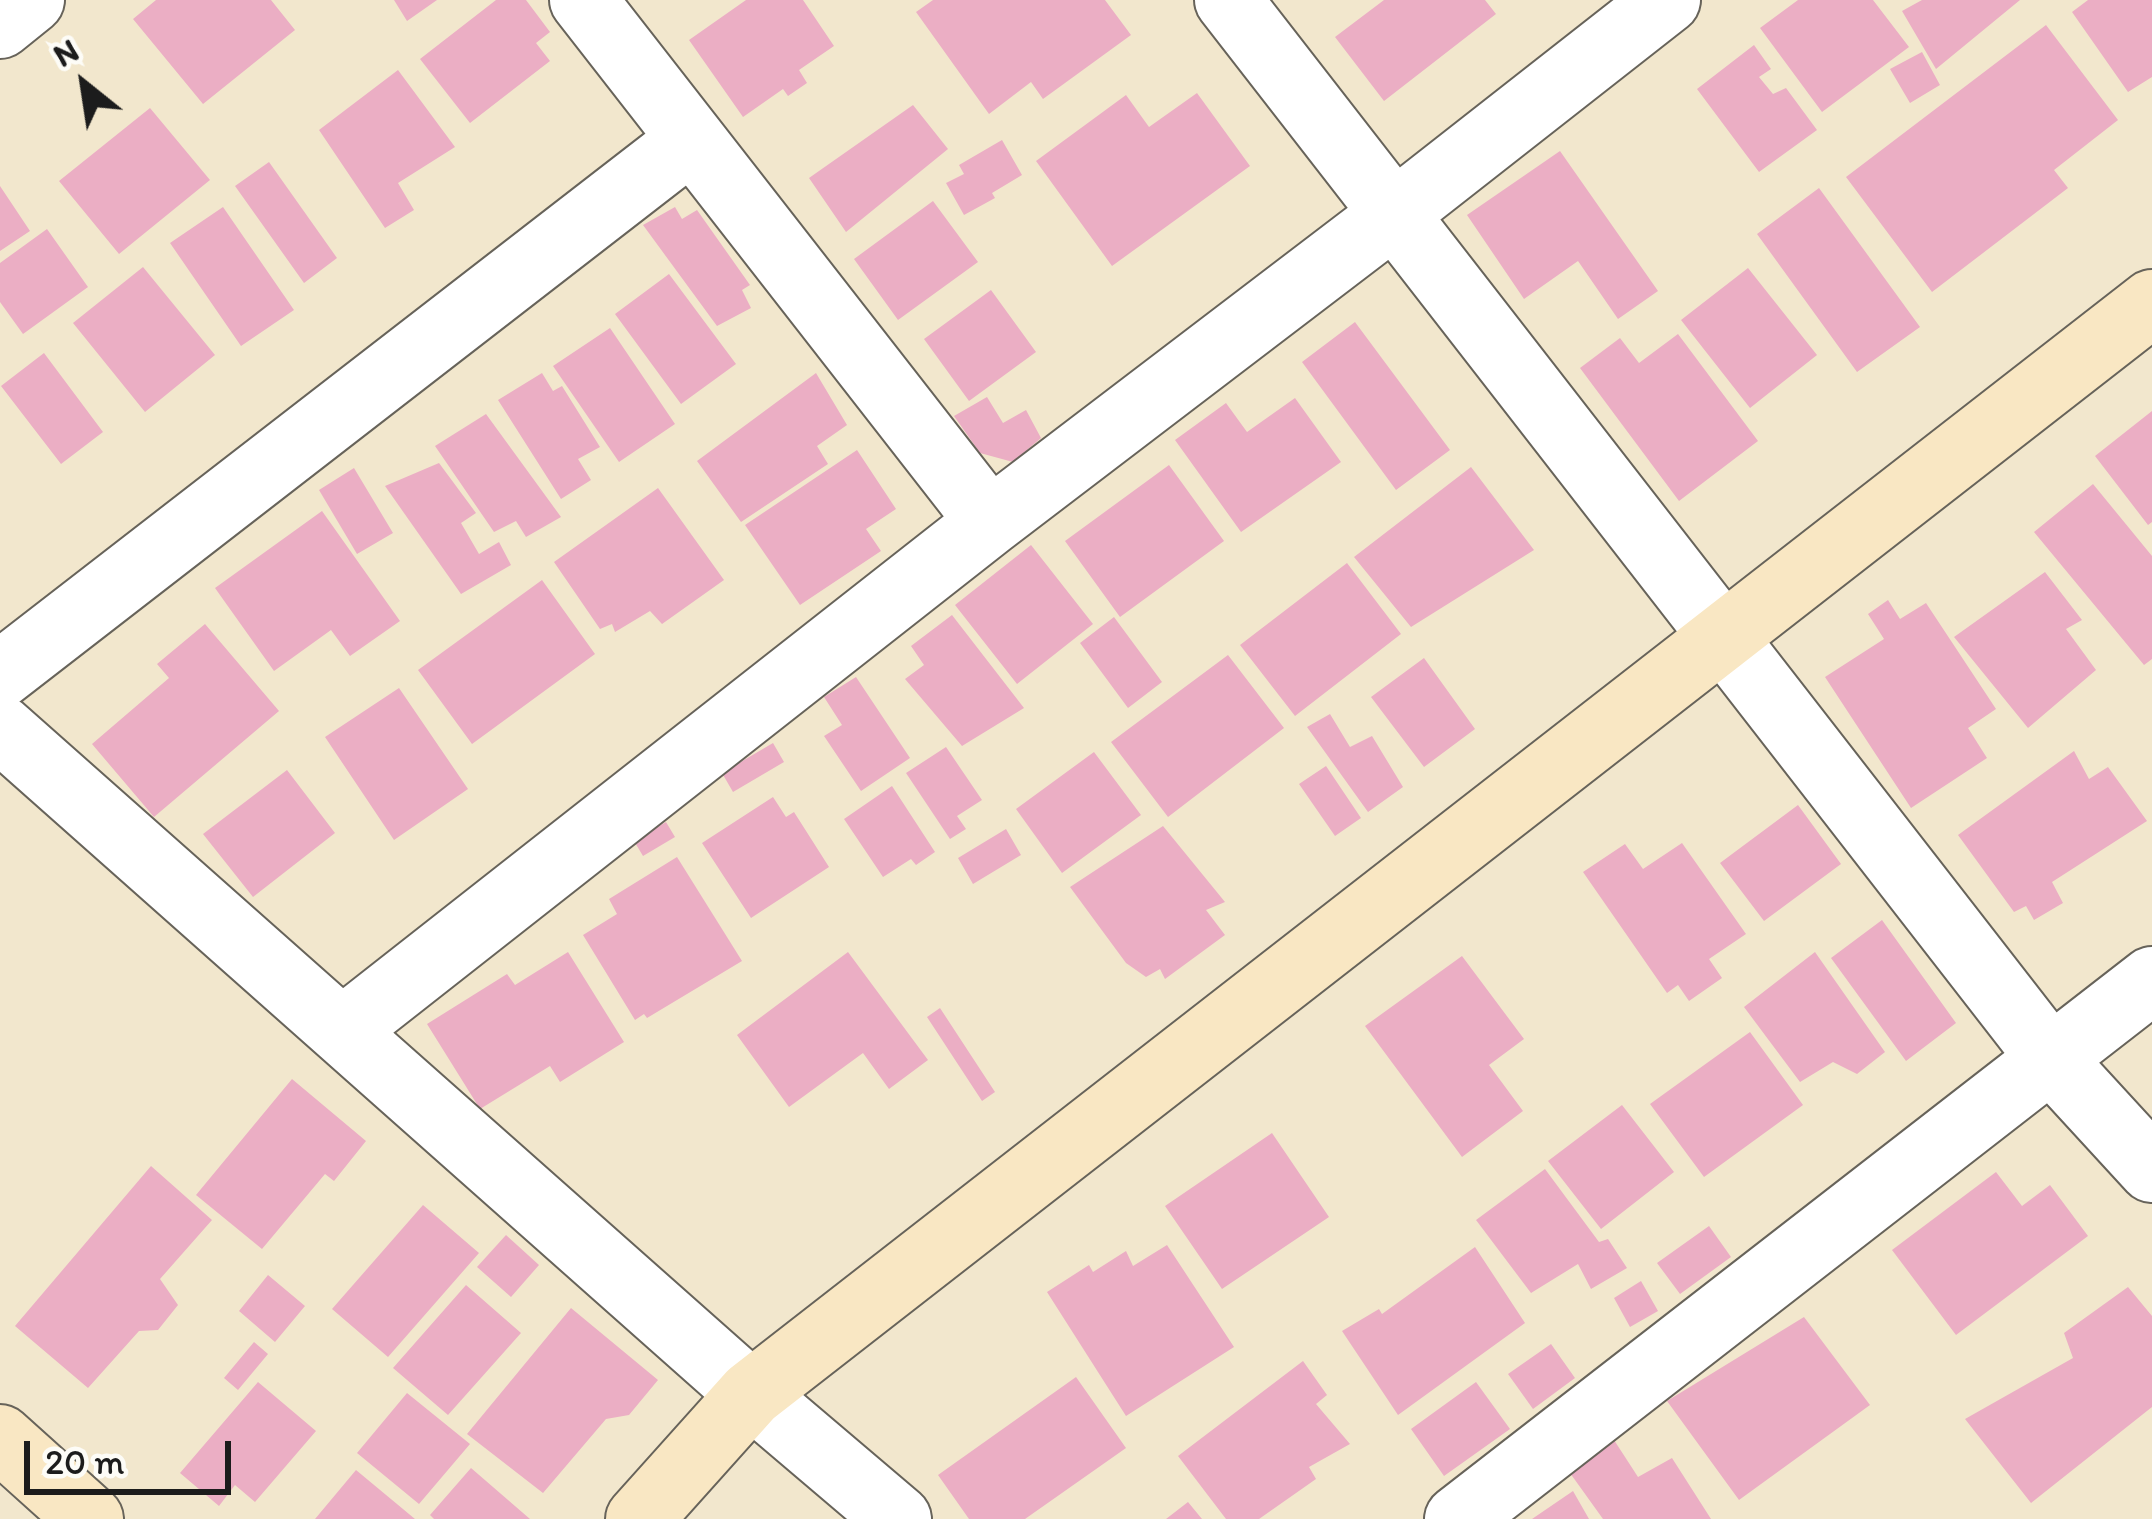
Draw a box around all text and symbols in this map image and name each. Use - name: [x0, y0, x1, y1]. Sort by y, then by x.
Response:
- north arrow: [24, 24, 144, 144]
- text: N: [46, 30, 85, 75]
- scale bar: [30, 1417, 237, 1491]
- text: 20 m: [45, 1440, 125, 1483]

